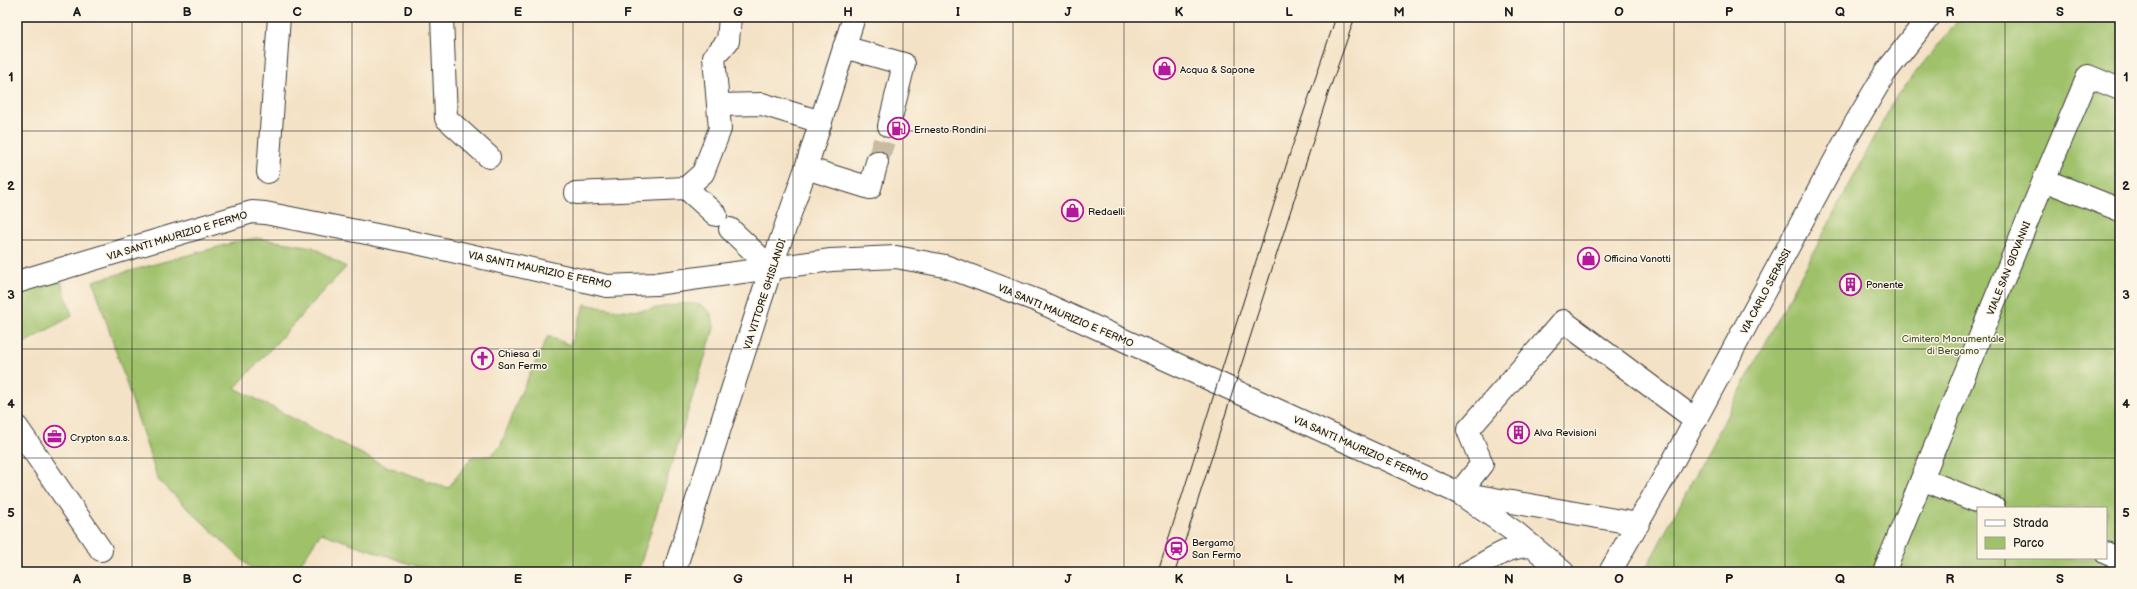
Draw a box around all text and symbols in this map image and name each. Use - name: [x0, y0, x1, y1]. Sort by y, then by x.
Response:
- text: A: [72, 4, 81, 20]
- text: B: [182, 4, 192, 20]
- text: C: [292, 4, 302, 20]
- text: D: [403, 4, 413, 20]
- text: E: [514, 4, 523, 20]
- text: F: [624, 4, 632, 20]
- text: G: [733, 4, 743, 20]
- text: H: [843, 4, 853, 20]
- text: I: [956, 4, 960, 20]
- text: J: [1064, 4, 1072, 20]
- text: K: [1175, 4, 1184, 20]
- text: L: [1285, 4, 1293, 20]
- text: M: [1393, 4, 1405, 20]
- text: N: [1504, 4, 1514, 20]
- text: O: [1614, 4, 1624, 20]
- text: P: [1725, 4, 1734, 20]
- text: Q: [1835, 4, 1845, 20]
- text: R: [1946, 4, 1955, 20]
- text: S: [2056, 4, 2064, 20]
- shop icon: Acqua & Sapone: [1152, 56, 1178, 82]
- place label: Acqua & Sapone: [1180, 64, 1255, 76]
- text: 1: [8, 69, 14, 85]
- text: 1: [2123, 69, 2129, 85]
- fuel station icon: Ernesto Rondini: [886, 116, 912, 142]
- place label: Ernesto Rondini: [914, 124, 986, 136]
- text: 2: [7, 178, 15, 194]
- text: 2: [2122, 178, 2130, 194]
- shop icon: Redaelli: [1059, 198, 1085, 224]
- place label: Redaelli: [1088, 206, 1125, 218]
- street label: VIA SANTI MAURIZIO E FERMO: [106, 209, 249, 263]
- street label: VIALE SAN GIOVANNI: [1985, 220, 2033, 317]
- street label: VIA VITTORE GHISLANDI: [741, 237, 789, 351]
- shop icon: Officina Vanotti: [1575, 245, 1601, 271]
- street label: VIA CARLO SERASSI: [1738, 247, 1793, 336]
- street label: VIA SANTI MAURIZIO E FERMO: [467, 249, 613, 291]
- place label: Officina Vanotti: [1604, 253, 1671, 265]
- building icon: Ponente: [1837, 271, 1863, 297]
- place label: Ponente: [1866, 279, 1904, 291]
- street label: VIA SANTI MAURIZIO E FERMO: [996, 282, 1136, 350]
- text: 3: [7, 287, 15, 303]
- text: 3: [2122, 287, 2130, 303]
- park label: Cimitero Monumentale di Bergamo: [1902, 333, 2004, 357]
- church icon: Chiesa di San Fermo: [470, 346, 496, 372]
- place label: Chiesa di San Fermo: [498, 348, 548, 372]
- text: 4: [7, 396, 15, 412]
- text: 4: [2122, 396, 2130, 412]
- street label: VIA SANTI MAURIZIO E FERMO: [1291, 414, 1430, 484]
- building icon: Alva Revisioni: [1506, 419, 1532, 445]
- office icon: Crypton s.a.s.: [41, 424, 67, 450]
- place label: Alva Revisioni: [1534, 427, 1596, 439]
- place label: Crypton s.a.s.: [70, 432, 130, 444]
- text: 5: [7, 505, 15, 521]
- text: 5: [2122, 505, 2130, 521]
- legend: [1977, 507, 2107, 559]
- text: Strada: [2013, 516, 2049, 531]
- station icon: Bergamo San Fermo: [1163, 535, 1189, 561]
- text: Parco: [2013, 536, 2044, 551]
- place label: Bergamo San Fermo: [1192, 537, 1242, 561]
- text: A: [72, 571, 81, 587]
- text: B: [182, 571, 192, 587]
- text: C: [292, 571, 302, 587]
- text: D: [403, 571, 413, 587]
- text: E: [514, 571, 523, 587]
- text: F: [624, 571, 632, 587]
- text: G: [733, 571, 743, 587]
- text: H: [843, 571, 853, 587]
- text: I: [956, 571, 960, 587]
- text: J: [1064, 571, 1072, 587]
- text: K: [1175, 571, 1184, 587]
- text: L: [1285, 571, 1293, 587]
- text: M: [1393, 571, 1405, 587]
- text: N: [1504, 571, 1514, 587]
- text: O: [1614, 571, 1624, 587]
- text: P: [1725, 571, 1734, 587]
- text: Q: [1835, 571, 1845, 587]
- text: R: [1946, 571, 1955, 587]
- text: S: [2056, 571, 2064, 587]

